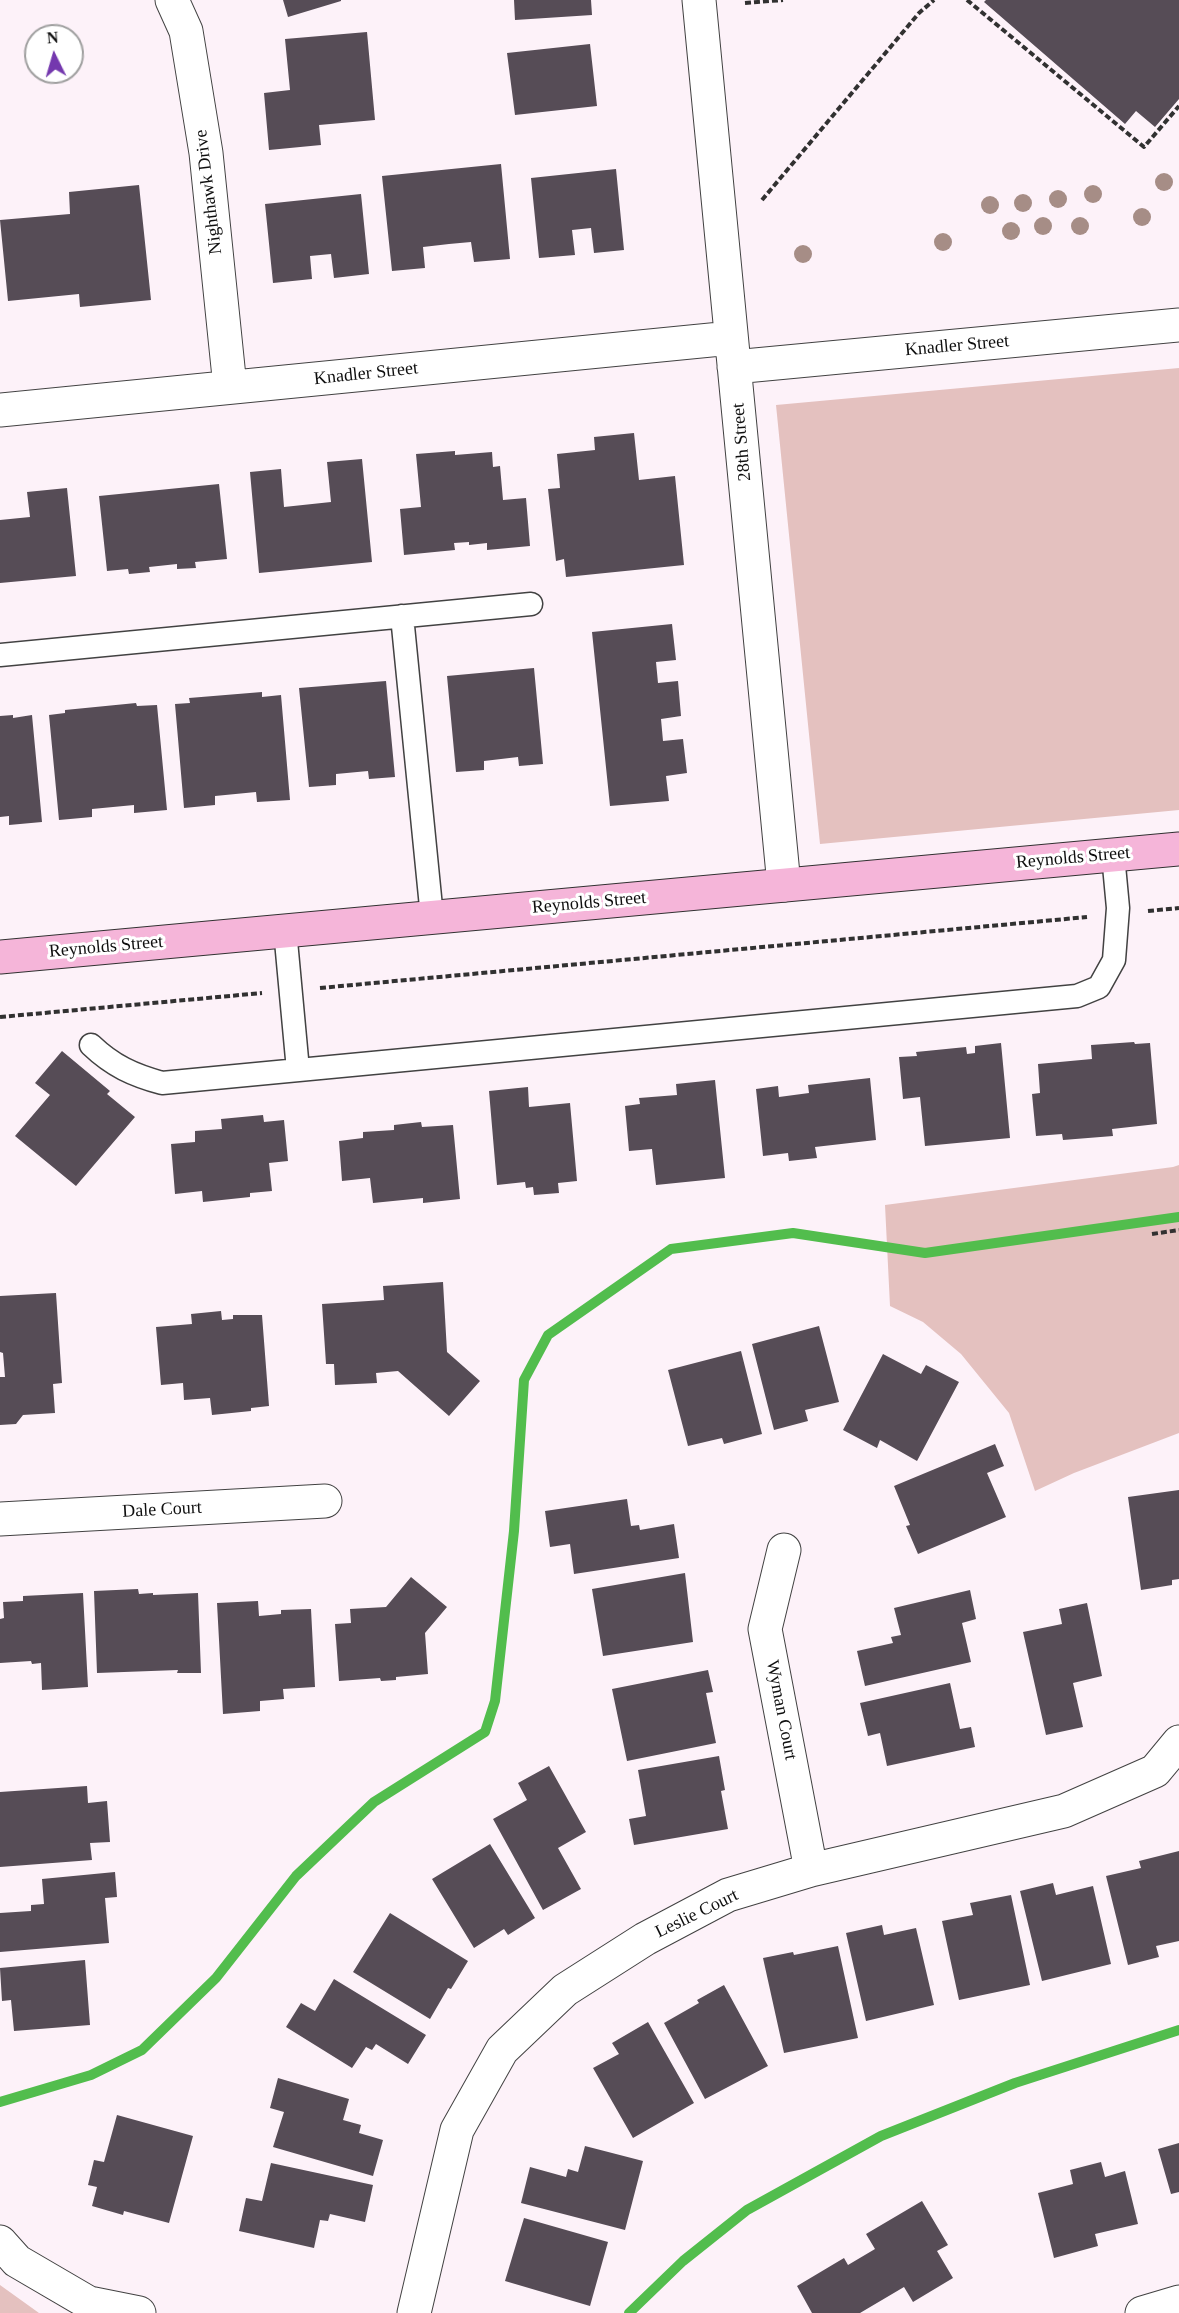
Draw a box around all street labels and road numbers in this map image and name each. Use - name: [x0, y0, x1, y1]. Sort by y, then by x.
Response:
- street label: Nighthawk Drive: [191, 128, 227, 256]
- street label: Knadler Street: [904, 331, 1010, 361]
- street label: Knadler Street: [313, 358, 419, 390]
- street label: 28th Street: [728, 402, 756, 482]
- street label: Reynolds Street: [1015, 842, 1131, 874]
- street label: Reynolds Street: [531, 887, 647, 919]
- street label: Reynolds Street: [48, 931, 164, 963]
- street label: Dale Court: [122, 1497, 202, 1523]
- street label: Wyman Court: [761, 1658, 801, 1762]
- street label: Leslie Court: [652, 1885, 742, 1943]

